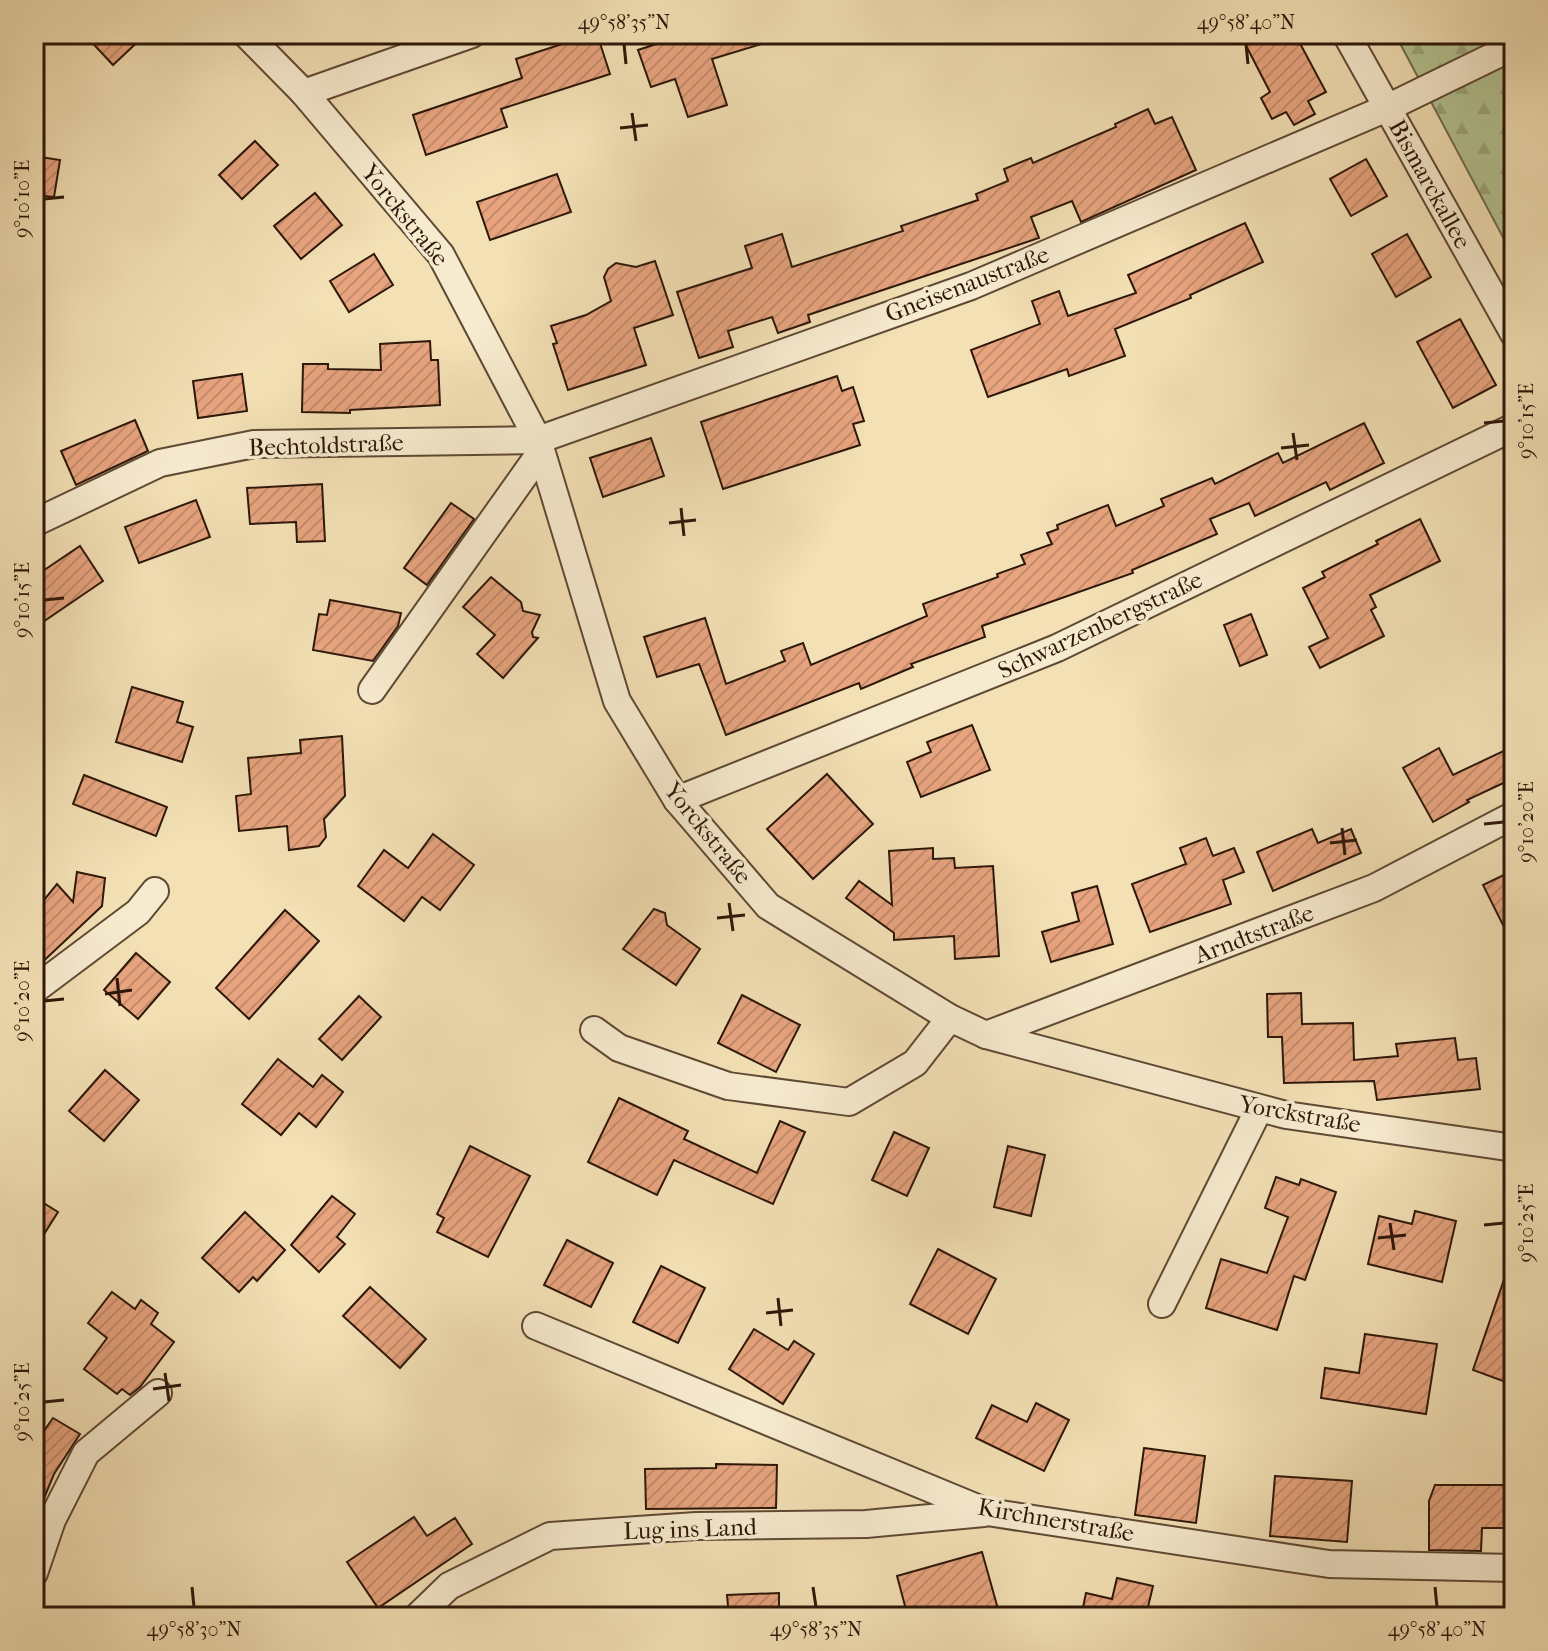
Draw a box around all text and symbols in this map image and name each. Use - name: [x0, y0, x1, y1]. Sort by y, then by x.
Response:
- text: 49°58'35"N: [578, 11, 670, 34]
- text: 49°58'40"N: [1197, 11, 1295, 34]
- street label: Bismarckallee: [1383, 114, 1477, 254]
- street label: Yorckstraße: [355, 158, 455, 272]
- text: 9°10'10"E: [11, 160, 34, 238]
- street label: Gneisenaustraße: [881, 240, 1053, 328]
- text: 9°10'15"E: [1515, 383, 1538, 459]
- street label: Bechtoldstraße: [248, 428, 404, 462]
- text: 9°10'15"E: [11, 562, 34, 638]
- street label: Schwarzenbergstraße: [993, 565, 1207, 685]
- street label: Yorckstraße: [658, 776, 758, 890]
- text: 9°10'20"E: [1515, 781, 1538, 863]
- street label: Arndtstraße: [1190, 898, 1317, 970]
- text: 9°10'20"E: [11, 960, 34, 1042]
- street label: Yorckstraße: [1236, 1089, 1363, 1138]
- text: 9°10'25"E: [1515, 1183, 1538, 1263]
- text: 9°10'25"E: [11, 1362, 34, 1442]
- street label: Kirchnerstraße: [976, 1492, 1136, 1548]
- street label: Lug ins Land: [623, 1513, 758, 1545]
- text: 49°58'30"N: [147, 1618, 241, 1641]
- text: 49°58'35"N: [770, 1618, 862, 1641]
- text: 49°58'40"N: [1388, 1618, 1486, 1641]

